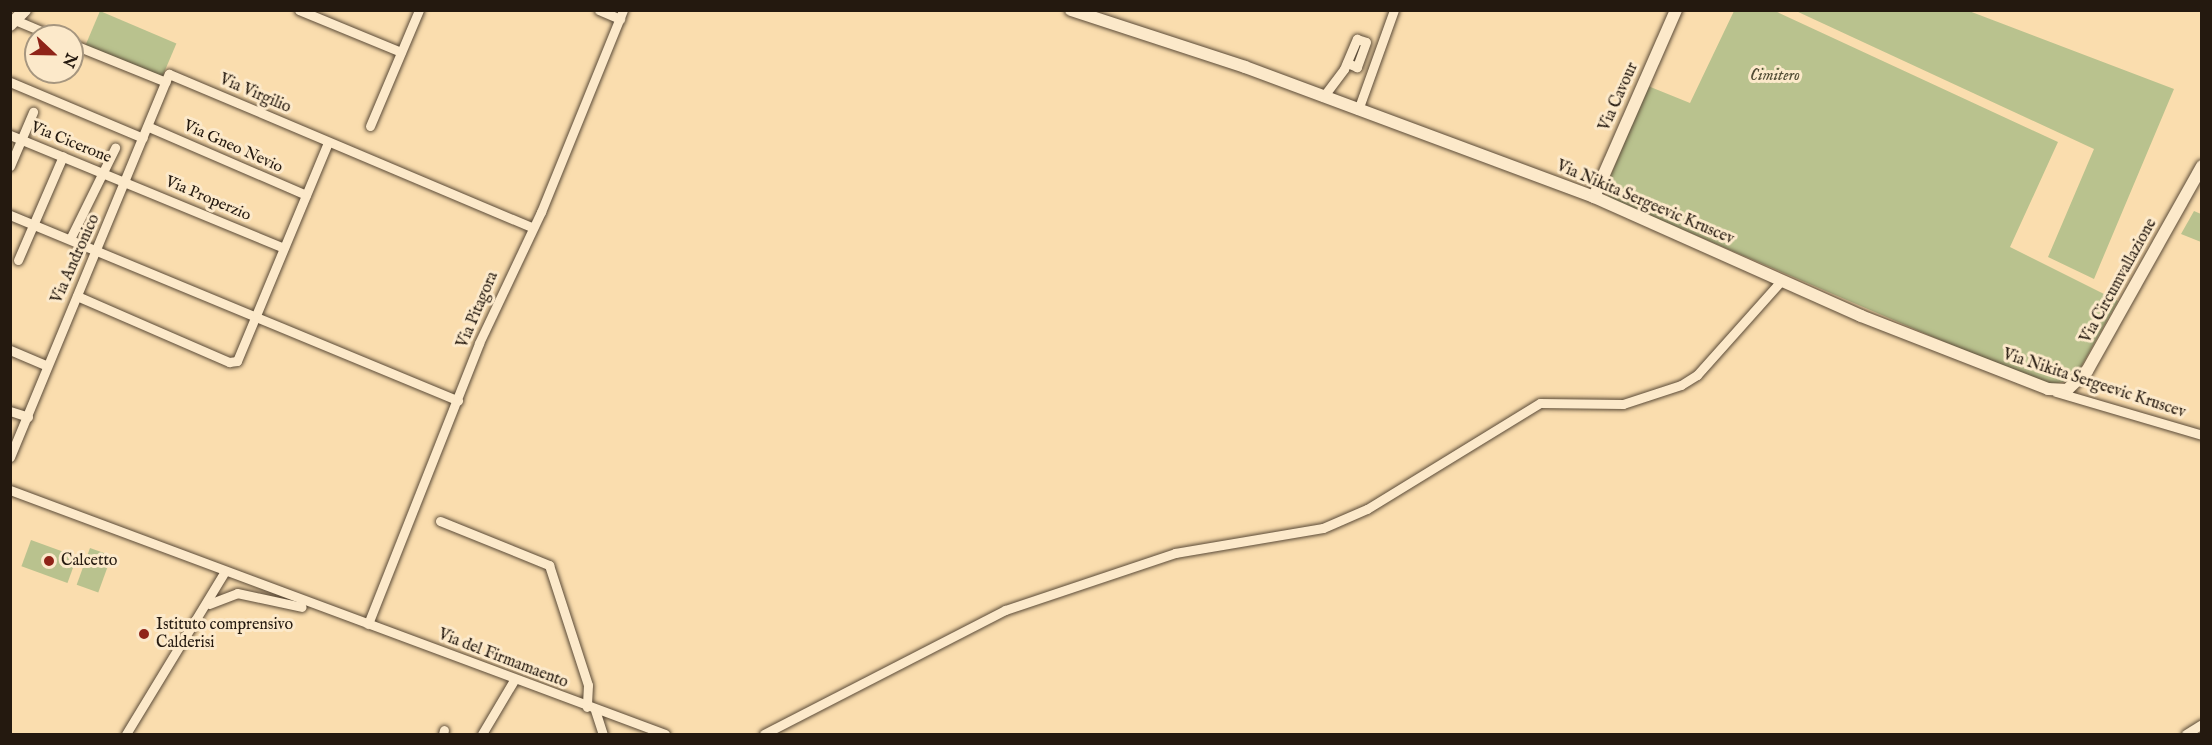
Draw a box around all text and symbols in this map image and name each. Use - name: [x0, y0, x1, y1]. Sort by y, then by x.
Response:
- north arrow: [24, 24, 84, 84]
- text: N: [57, 50, 81, 70]
- street label: Via Cavour: [1595, 60, 1643, 134]
- park label: Cimitero: [1750, 66, 1800, 86]
- street label: Via Virgilio: [216, 70, 294, 118]
- street label: Via Gneo Nevio: [180, 117, 286, 177]
- street label: Via Cicerone: [28, 118, 114, 168]
- street label: Via Nikita Sergeevic Kruscev: [1553, 157, 1737, 249]
- street label: Via Properzio: [162, 172, 254, 226]
- street label: Via Andronico: [48, 211, 104, 307]
- street label: Via Circumvallazione: [2077, 215, 2161, 347]
- street label: Via Pitagora: [453, 269, 503, 351]
- street label: Via Nikita Sergeevic Kruscev: [2000, 345, 2188, 423]
- place label: Calcetto: [61, 551, 117, 571]
- marker: Calcetto: [42, 554, 56, 568]
- place label: Istituto comprensivo Calderisi: [156, 615, 293, 653]
- street label: Via del Firmamaento: [435, 625, 571, 693]
- marker: Istituto comprensivo Calderisi: [137, 627, 151, 641]

